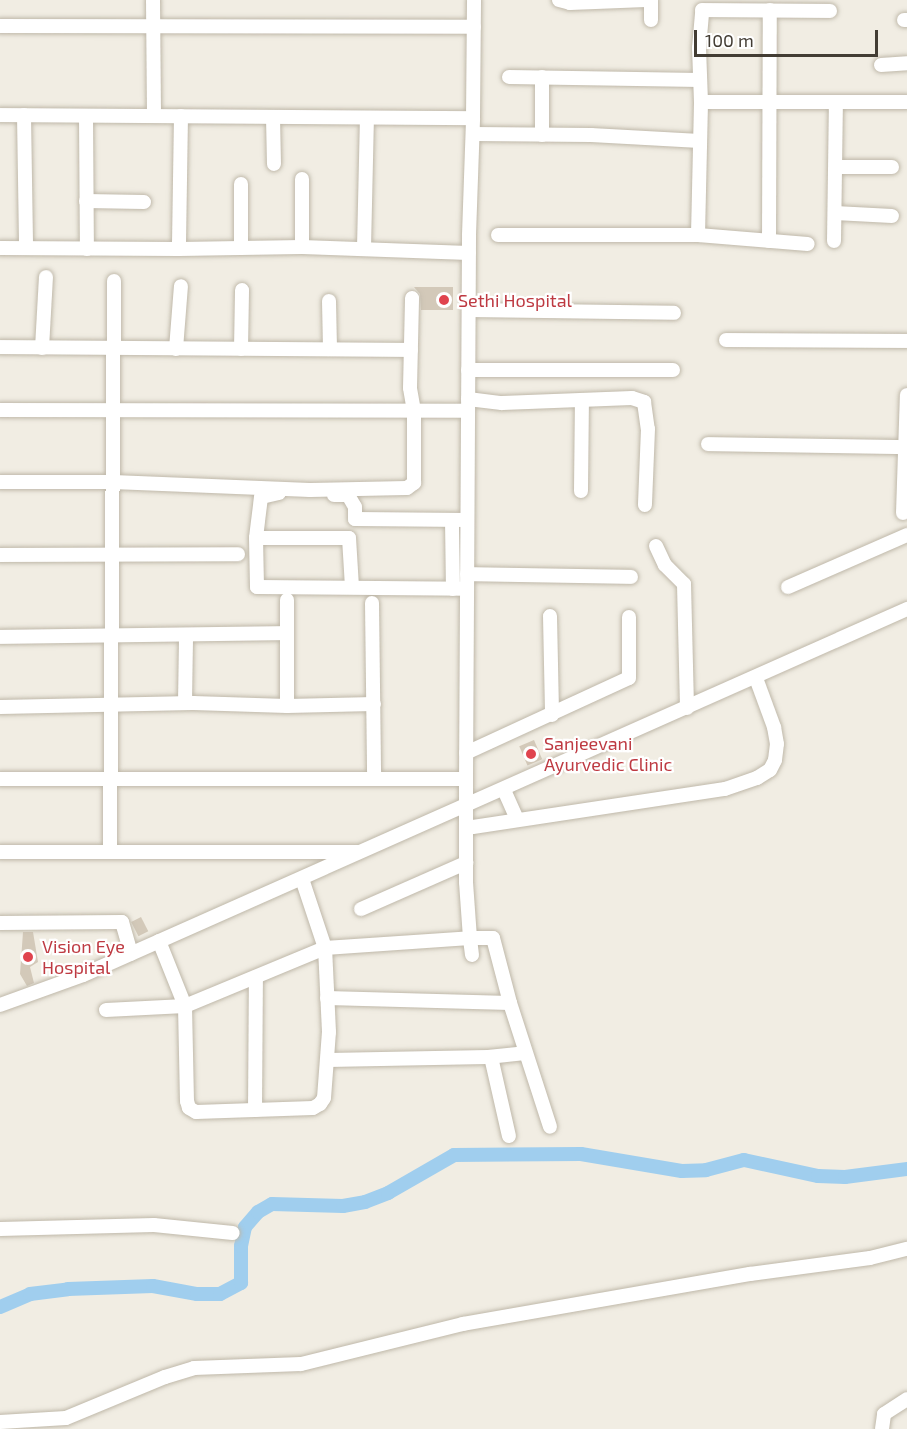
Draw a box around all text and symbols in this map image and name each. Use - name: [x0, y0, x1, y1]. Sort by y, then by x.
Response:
- scale bar: [697, 18, 882, 56]
- text: 100 m: [705, 29, 754, 51]
- place label: Sethi Hospital: [458, 289, 572, 311]
- marker: Sethi Hospital: [435, 291, 453, 309]
- place label: Sanjeevani Ayurvedic Clinic: [544, 733, 672, 776]
- marker: Sanjeevani Ayurvedic Clinic: [522, 745, 540, 763]
- place label: Vision Eye Hospital: [42, 936, 125, 978]
- marker: Vision Eye Hospital: [19, 948, 37, 966]

